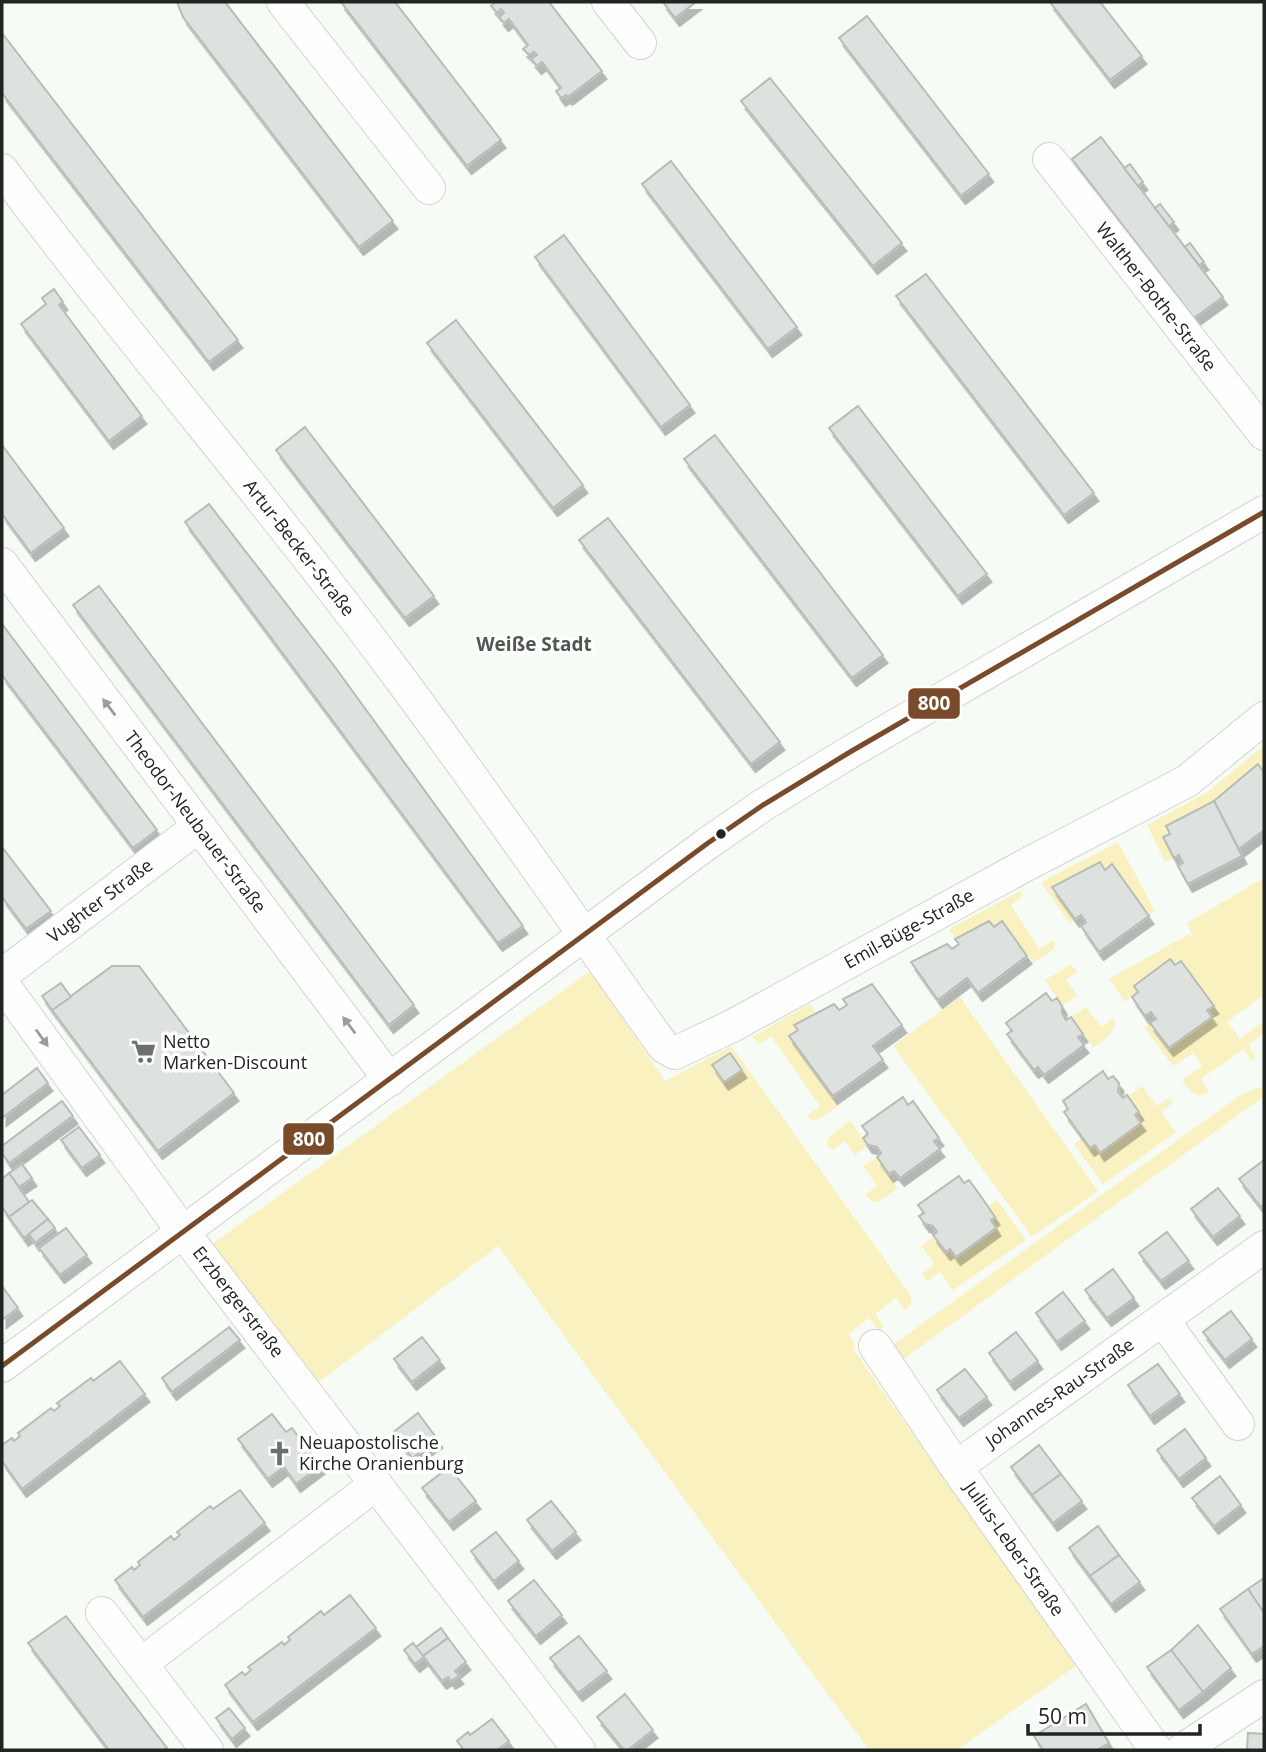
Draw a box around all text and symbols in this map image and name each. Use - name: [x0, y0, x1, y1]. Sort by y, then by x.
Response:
- street label: Walther-Bothe-Straße: [1091, 217, 1222, 376]
- street label: Artur-Becker-Straße: [239, 474, 361, 621]
- district label: Weiße Stadt: [476, 631, 592, 657]
- line badge: 800: [907, 687, 961, 720]
- text: 800: [918, 690, 950, 716]
- one-way arrow: [102, 698, 116, 716]
- street label: Theodor-Neubauer-Straße: [119, 726, 272, 917]
- unlabelled marker: [714, 827, 728, 841]
- street label: Vughter Straße: [42, 853, 157, 948]
- street label: Emil-Büge-Straße: [839, 883, 978, 974]
- one-way arrow: [342, 1017, 357, 1035]
- one-way arrow: [35, 1029, 49, 1047]
- place label: Netto Marken-Discount: [163, 1029, 307, 1074]
- supermarket icon: Netto Marken-Discount: [129, 1038, 157, 1066]
- line badge: 800: [282, 1122, 335, 1156]
- text: 800: [293, 1126, 325, 1152]
- street label: Erzbergerstraße: [188, 1241, 290, 1362]
- street label: Johannes-Rau-Straße: [979, 1332, 1138, 1454]
- place label: Neuapostolische Kirche Oranienburg: [299, 1430, 464, 1475]
- church icon: Neuapostolische Kirche Oranienburg: [265, 1439, 293, 1467]
- street label: Julius-Leber-Straße: [958, 1475, 1070, 1620]
- scale bar: [1028, 1692, 1200, 1736]
- text: 50 m: [1038, 1702, 1087, 1730]

